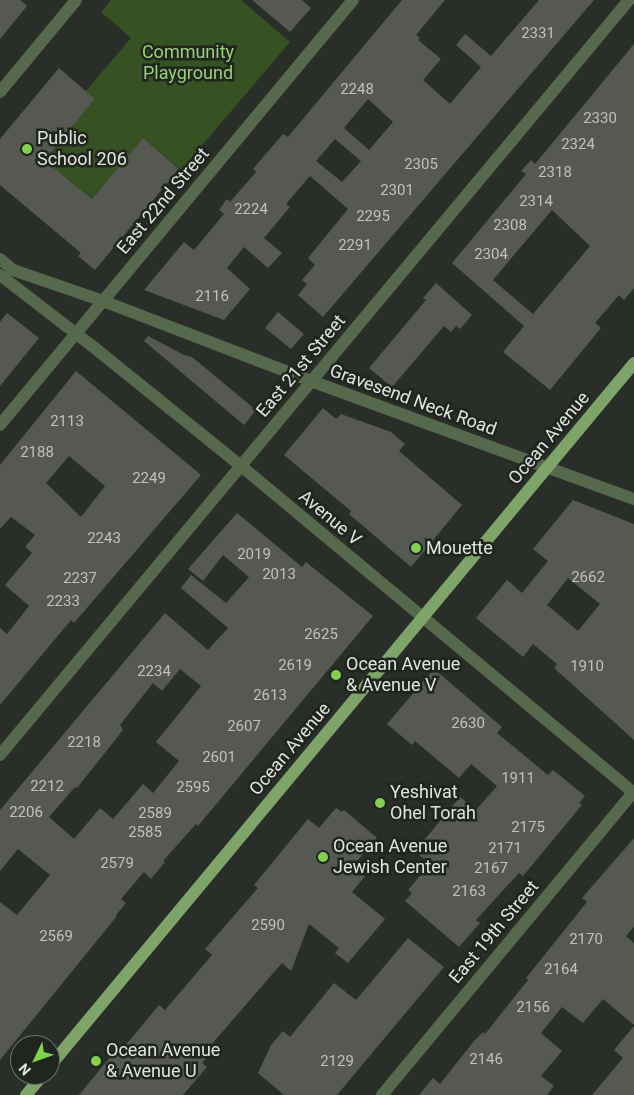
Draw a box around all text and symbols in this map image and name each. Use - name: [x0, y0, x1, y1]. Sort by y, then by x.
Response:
- house number: 2331: [521, 25, 555, 43]
- park label: Community Playground: [142, 42, 234, 84]
- house number: 2248: [340, 81, 374, 99]
- house number: 2330: [583, 110, 617, 128]
- place label: Public School 206: [37, 128, 127, 170]
- house number: 2324: [561, 136, 595, 154]
- marker: Public School 206: [21, 143, 33, 155]
- street label: East 22nd Street: [112, 144, 214, 258]
- house number: 2305: [404, 156, 438, 174]
- house number: 2318: [538, 164, 572, 182]
- house number: 2301: [380, 182, 414, 200]
- house number: 2314: [519, 193, 553, 211]
- house number: 2224: [234, 201, 268, 219]
- house number: 2295: [356, 208, 390, 226]
- house number: 2308: [493, 217, 527, 235]
- house number: 2291: [338, 237, 372, 255]
- house number: 2304: [474, 246, 508, 264]
- house number: 2116: [195, 288, 229, 306]
- street label: East 21st Street: [252, 310, 350, 422]
- street label: Gravesend Neck Road: [327, 360, 499, 440]
- street label: Ocean Avenue: [504, 387, 594, 489]
- house number: 2113: [50, 413, 84, 431]
- house number: 2188: [20, 444, 54, 462]
- house number: 2249: [132, 470, 166, 488]
- street label: Avenue V: [294, 486, 366, 550]
- house number: 2243: [87, 530, 121, 548]
- place label: Mouette: [426, 537, 493, 559]
- marker: Mouette: [410, 542, 422, 554]
- house number: 2019: [237, 546, 271, 564]
- house number: 2013: [262, 566, 296, 584]
- house number: 2662: [571, 569, 605, 587]
- house number: 2237: [63, 570, 97, 588]
- house number: 2233: [46, 593, 80, 611]
- house number: 2625: [304, 626, 338, 644]
- place label: Ocean Avenue & Avenue V: [346, 654, 460, 696]
- house number: 2619: [278, 657, 312, 675]
- house number: 1910: [570, 658, 604, 676]
- house number: 2234: [137, 663, 171, 681]
- marker: Ocean Avenue & Avenue V: [330, 669, 342, 681]
- house number: 2613: [253, 687, 287, 705]
- street label: Ocean Avenue: [245, 698, 335, 800]
- house number: 2630: [451, 715, 485, 733]
- house number: 2607: [227, 718, 261, 736]
- house number: 2218: [67, 734, 101, 752]
- house number: 2601: [202, 749, 236, 767]
- house number: 1911: [501, 770, 535, 788]
- house number: 2212: [30, 778, 64, 796]
- house number: 2595: [176, 779, 210, 797]
- place label: Yeshivat Ohel Torah: [390, 782, 476, 824]
- marker: Yeshivat Ohel Torah: [374, 797, 386, 809]
- house number: 2206: [9, 804, 43, 822]
- house number: 2589: [138, 805, 172, 823]
- house number: 2175: [511, 819, 545, 837]
- house number: 2585: [128, 824, 162, 842]
- place label: Ocean Avenue Jewish Center: [333, 836, 447, 879]
- house number: 2171: [488, 840, 522, 858]
- marker: Ocean Avenue Jewish Center: [317, 851, 329, 863]
- house number: 2579: [100, 855, 134, 873]
- house number: 2167: [474, 860, 508, 878]
- street label: East 19th Street: [445, 876, 543, 988]
- house number: 2163: [452, 883, 486, 901]
- house number: 2590: [251, 917, 285, 935]
- house number: 2569: [39, 928, 73, 946]
- house number: 2170: [569, 931, 603, 949]
- house number: 2164: [544, 961, 578, 979]
- house number: 2156: [516, 999, 550, 1017]
- north arrow: [10, 1035, 60, 1085]
- place label: Ocean Avenue & Avenue U: [106, 1040, 220, 1082]
- house number: 2146: [469, 1051, 503, 1069]
- house number: 2129: [320, 1053, 354, 1071]
- marker: Ocean Avenue & Avenue U: [90, 1055, 102, 1067]
- text: N: [15, 1060, 34, 1078]

